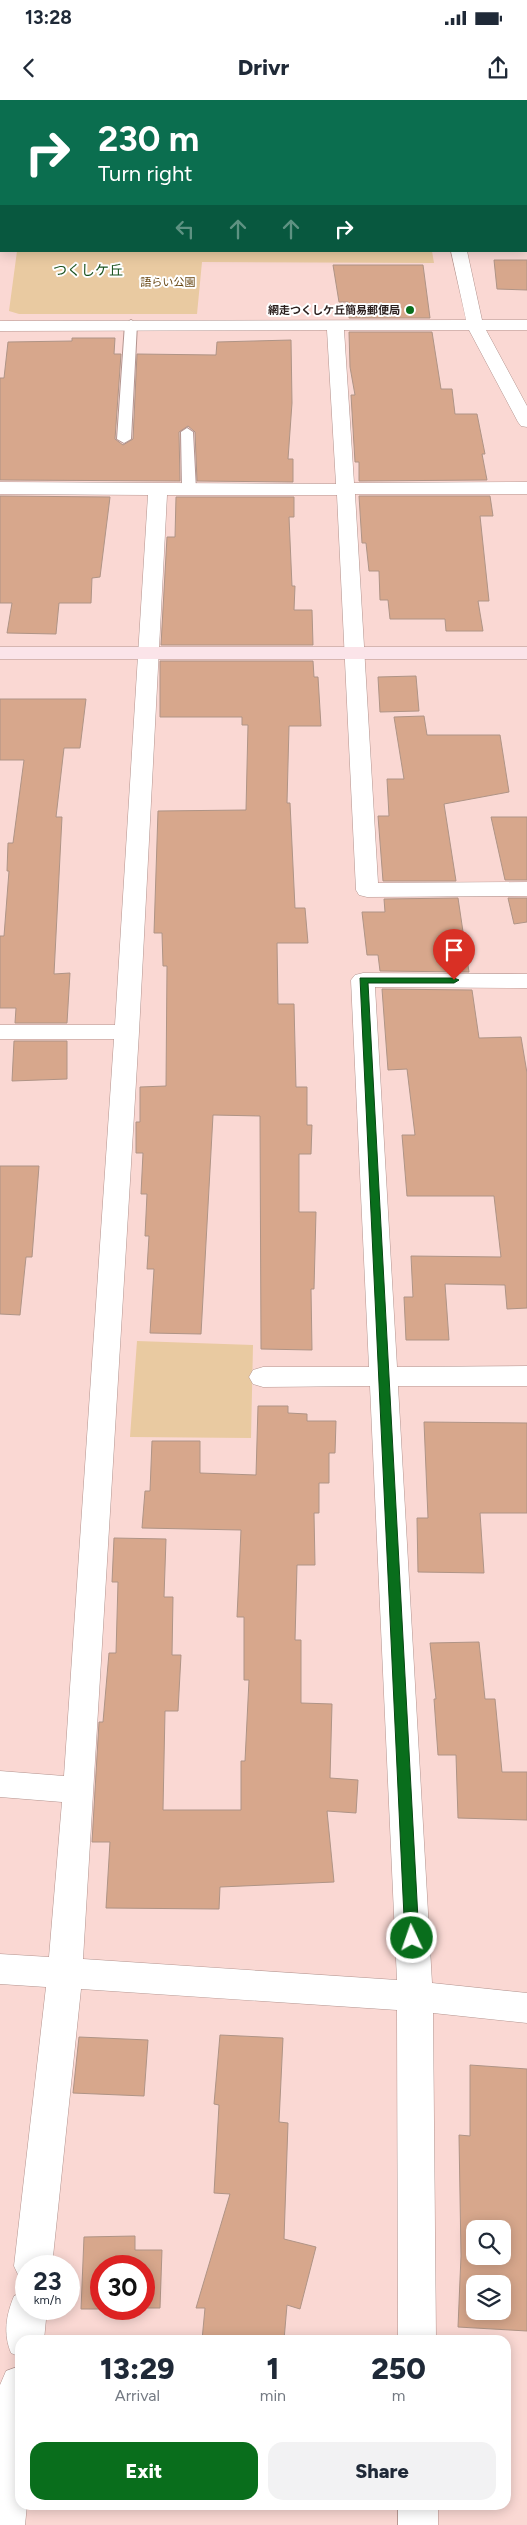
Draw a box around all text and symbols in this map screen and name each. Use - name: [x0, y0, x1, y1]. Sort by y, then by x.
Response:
- text: 13:28: [25, 6, 72, 29]
- icon: back: [15, 54, 43, 82]
- text: Drivr: [238, 54, 289, 81]
- icon: share: [484, 54, 512, 82]
- text: 230 m: [98, 118, 199, 160]
- icon: right: [15, 120, 80, 185]
- text: Turn right: [98, 160, 193, 187]
- icon: left: [171, 215, 199, 243]
- icon: ahead: [224, 215, 252, 243]
- icon: ahead: [277, 215, 305, 243]
- icon: right: [330, 215, 358, 243]
- district label: つくしケ丘: [53, 262, 123, 279]
- park label: 語らい公園: [141, 276, 196, 289]
- place label: 網走つくしケ丘簡易郵便局: [268, 304, 400, 317]
- marker: 網走つくしケ丘簡易郵便局: [404, 304, 416, 316]
- pin: [433, 929, 475, 980]
- icon: arrive: [440, 936, 468, 964]
- position arrow: [385, 1911, 437, 1963]
- map controls: [466, 2220, 511, 2320]
- button: search: [466, 2220, 511, 2265]
- speed limit sign: 30: [90, 2255, 155, 2320]
- text: 23: [33, 2266, 62, 2296]
- button: layers: [466, 2275, 511, 2320]
- text: km/h: [34, 2293, 61, 2307]
- text: 13:29: [100, 2350, 175, 2387]
- text: 1: [267, 2350, 279, 2387]
- text: 250: [371, 2350, 426, 2387]
- text: Arrival: [115, 2386, 160, 2405]
- text: min: [260, 2386, 286, 2405]
- text: m: [392, 2386, 405, 2405]
- button: Exit: [30, 2442, 258, 2500]
- button: Share: [268, 2442, 496, 2500]

